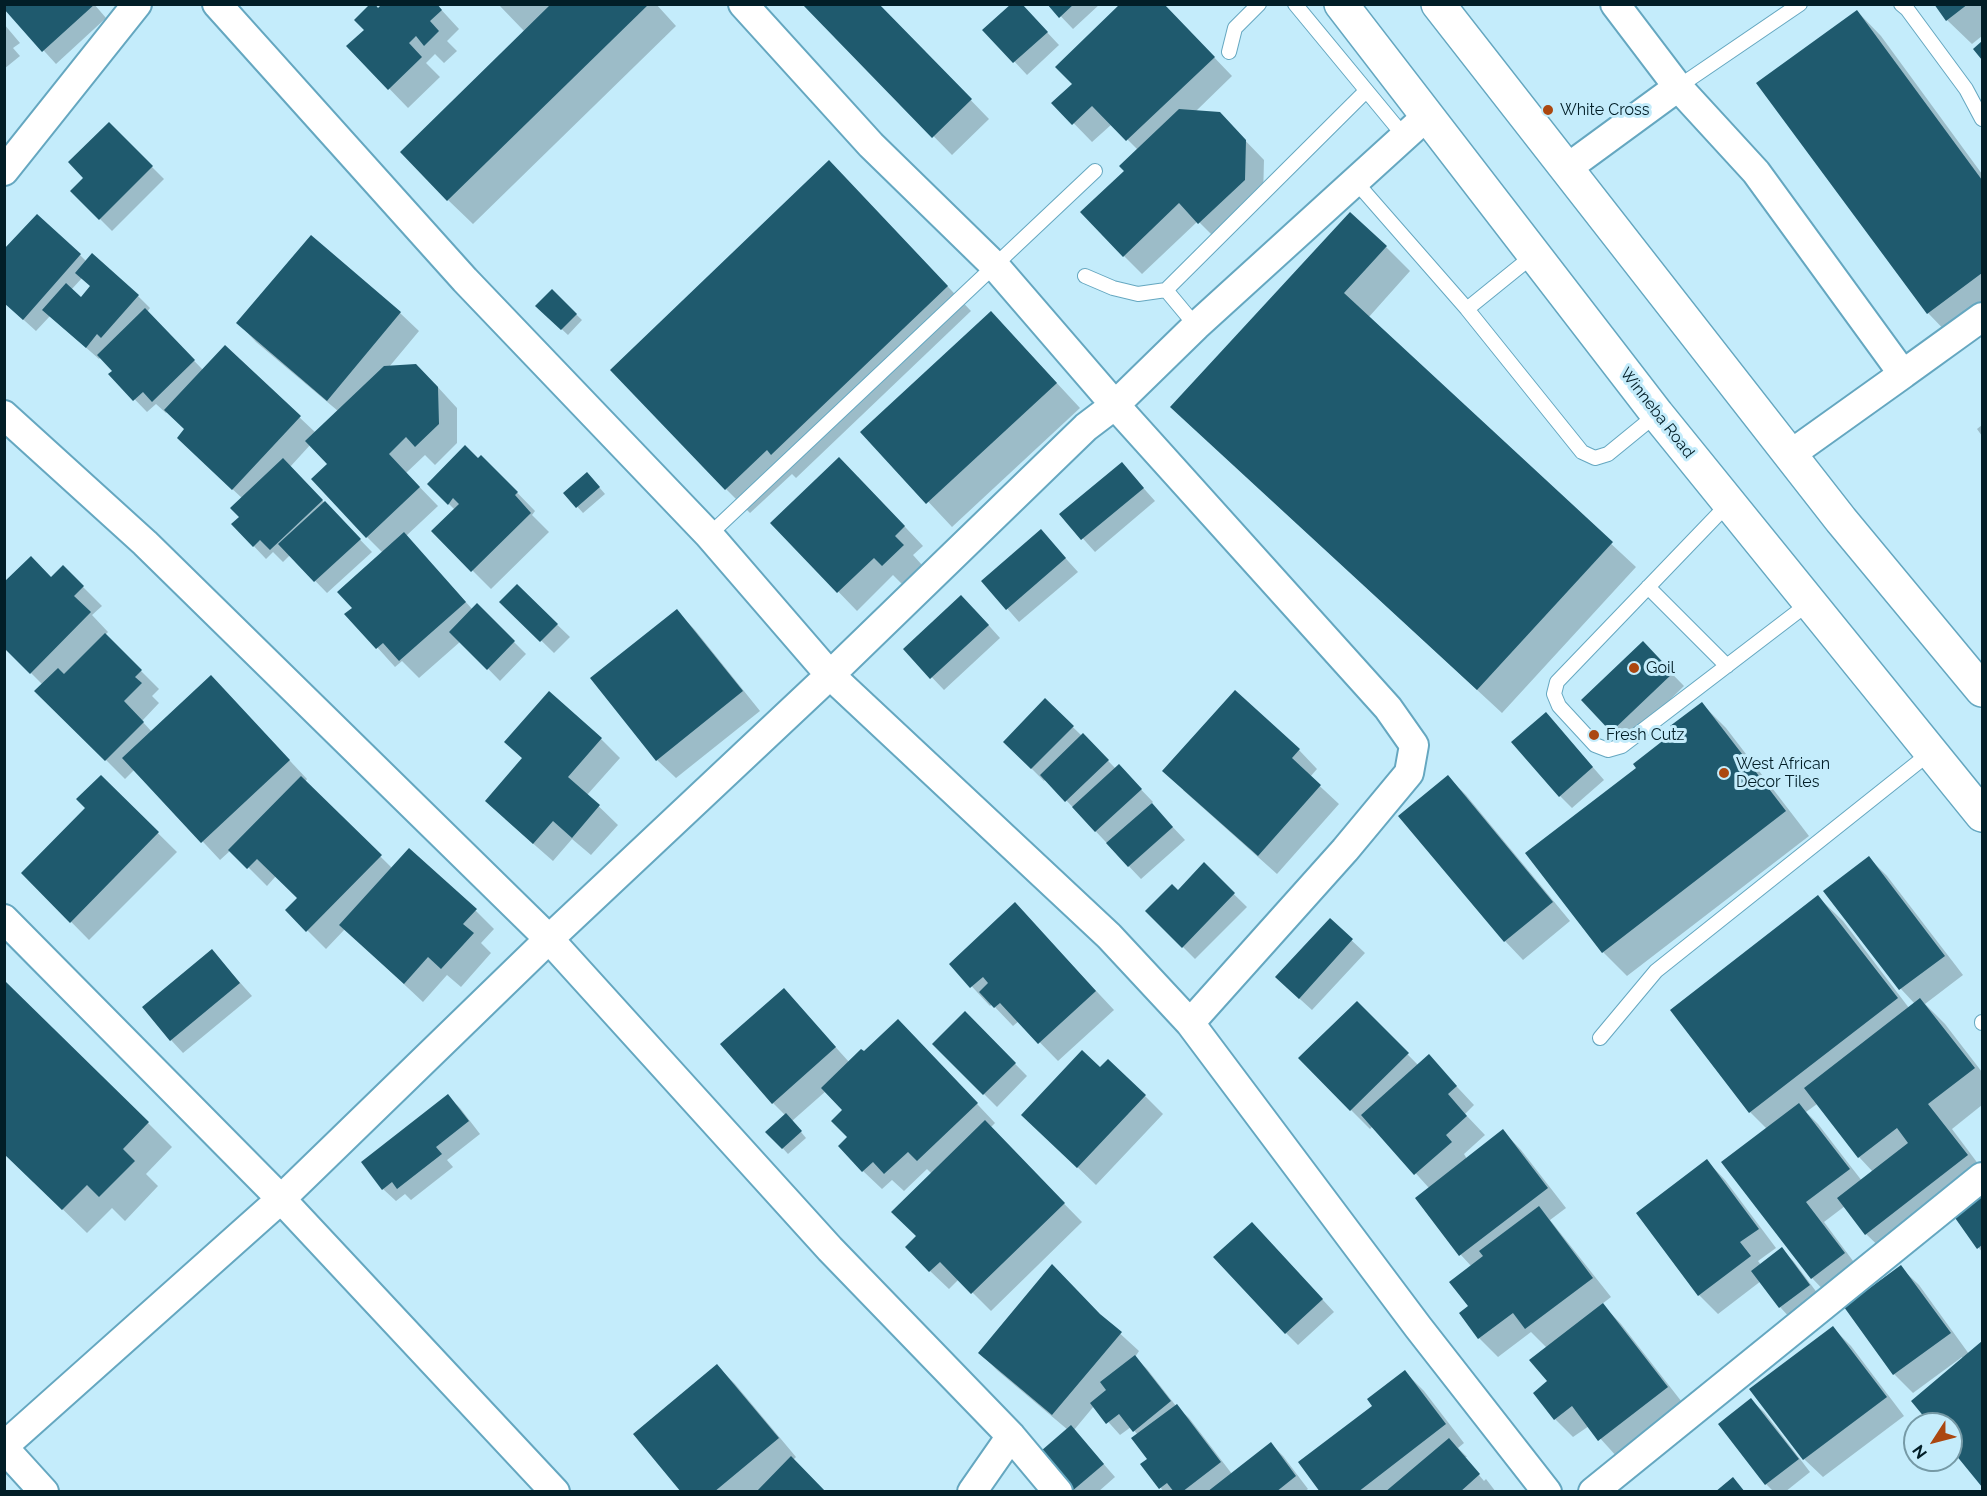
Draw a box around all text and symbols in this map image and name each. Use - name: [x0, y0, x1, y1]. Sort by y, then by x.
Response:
- place label: White Cross: [1560, 100, 1650, 120]
- marker: White Cross: [1541, 103, 1555, 117]
- street label: Winneba Road: [1616, 364, 1698, 462]
- place label: Goil: [1646, 658, 1675, 678]
- marker: Goil: [1627, 661, 1641, 675]
- place label: Fresh Cutz: [1606, 725, 1684, 745]
- marker: Fresh Cutz: [1587, 728, 1601, 742]
- place label: West African Decor Tiles: [1736, 754, 1830, 792]
- marker: West African Decor Tiles: [1717, 766, 1731, 780]
- north arrow: [1903, 1412, 1963, 1472]
- text: N: [1908, 1441, 1931, 1462]

